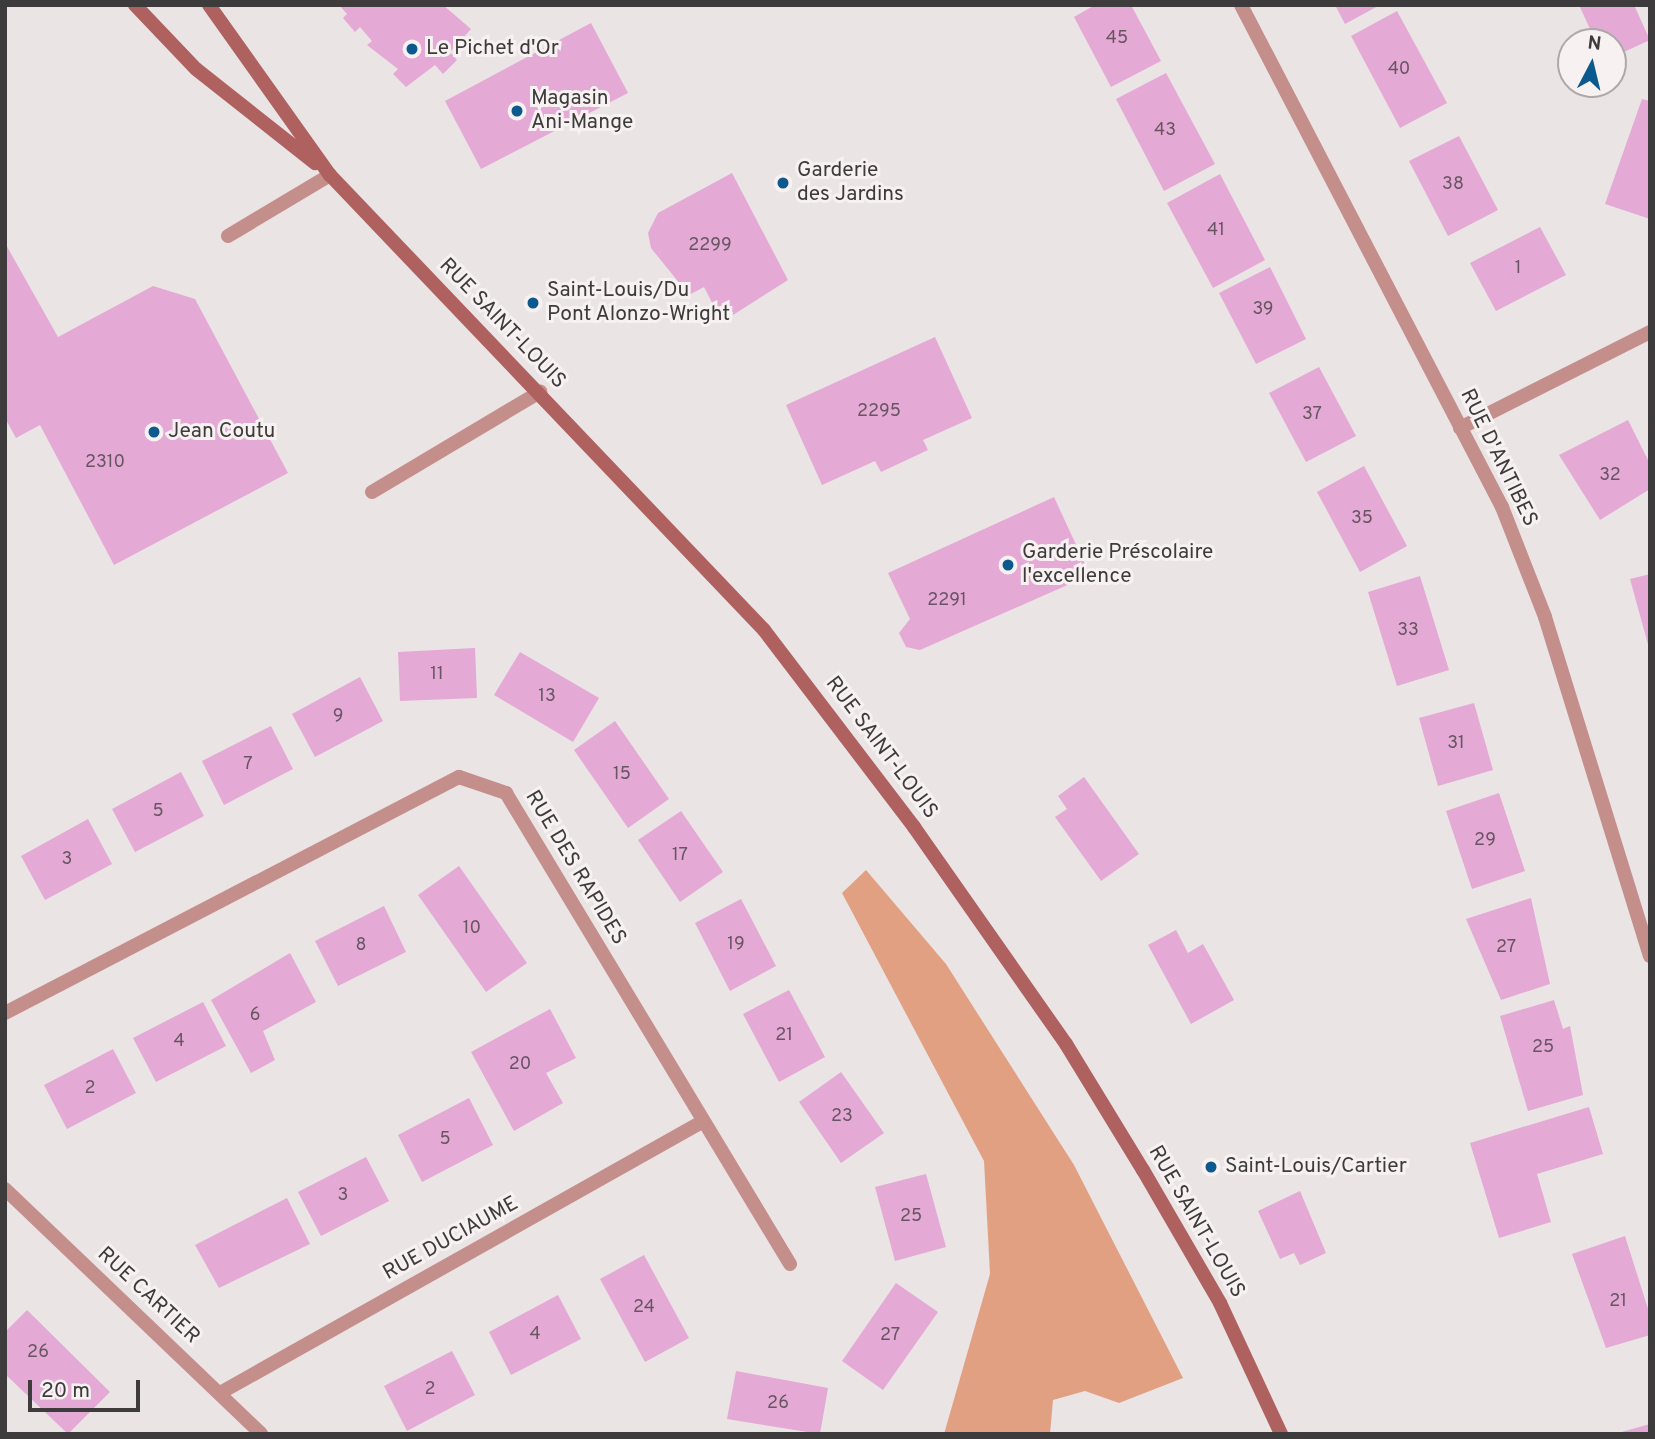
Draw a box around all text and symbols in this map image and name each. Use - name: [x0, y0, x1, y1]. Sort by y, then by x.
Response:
- house number: 45: [1106, 28, 1128, 50]
- north arrow: [1557, 28, 1627, 98]
- text: N: [1586, 31, 1603, 57]
- place label: Le Pichet d'Or: [426, 36, 559, 62]
- marker: Le Pichet d'Or: [404, 41, 420, 57]
- house number: 40: [1388, 59, 1410, 81]
- place label: Magasin Ani-Mange: [531, 86, 633, 136]
- marker: Magasin Ani-Mange: [509, 103, 525, 119]
- house number: 43: [1154, 120, 1176, 142]
- place label: Garderie des Jardins: [797, 158, 904, 208]
- house number: 38: [1442, 174, 1464, 196]
- marker: Garderie des Jardins: [775, 175, 791, 191]
- house number: 41: [1207, 220, 1225, 242]
- house number: 2299: [688, 235, 732, 257]
- street label: RUE SAINT-LOUIS: [433, 254, 571, 394]
- house number: 1: [1515, 258, 1521, 280]
- place label: Saint-Louis/Du Pont Alonzo-Wright: [547, 278, 731, 328]
- marker: Saint-Louis/Du Pont Alonzo-Wright: [525, 295, 541, 311]
- house number: 39: [1252, 299, 1274, 321]
- street label: RUE D'ANTIBES: [1454, 385, 1542, 531]
- house number: 2295: [857, 401, 901, 423]
- house number: 37: [1302, 404, 1322, 426]
- place label: Jean Coutu: [168, 419, 275, 445]
- marker: Jean Coutu: [146, 424, 162, 440]
- house number: 2310: [85, 452, 125, 474]
- house number: 32: [1599, 465, 1621, 487]
- house number: 35: [1351, 508, 1373, 530]
- place label: Garderie Préscolaire l'excellence: [1022, 540, 1213, 590]
- marker: Garderie Préscolaire l'excellence: [1000, 557, 1016, 573]
- house number: 2291: [927, 590, 967, 612]
- house number: 33: [1397, 620, 1419, 642]
- house number: 11: [430, 664, 444, 686]
- street label: RUE SAINT-LOUIS: [819, 672, 943, 824]
- house number: 13: [538, 686, 556, 708]
- house number: 9: [333, 706, 343, 728]
- house number: 31: [1447, 733, 1465, 755]
- house number: 7: [243, 754, 253, 776]
- house number: 15: [613, 764, 631, 786]
- street label: RUE DES RAPIDES: [519, 786, 631, 950]
- house number: 5: [152, 801, 164, 823]
- house number: 29: [1474, 830, 1496, 852]
- house number: 17: [672, 845, 688, 867]
- house number: 3: [62, 849, 72, 871]
- house number: 10: [463, 918, 481, 940]
- house number: 19: [727, 934, 745, 956]
- house number: 8: [356, 935, 366, 957]
- house number: 27: [1496, 937, 1516, 959]
- house number: 6: [250, 1005, 260, 1027]
- house number: 21: [775, 1025, 793, 1047]
- house number: 4: [173, 1031, 185, 1053]
- house number: 25: [1532, 1037, 1554, 1059]
- house number: 20: [509, 1054, 531, 1076]
- house number: 2: [84, 1078, 96, 1100]
- house number: 23: [831, 1106, 853, 1128]
- house number: 5: [439, 1129, 451, 1151]
- street label: RUE SAINT-LOUIS: [1142, 1141, 1250, 1303]
- place label: Saint-Louis/Cartier: [1225, 1154, 1407, 1180]
- marker: Saint-Louis/Cartier: [1203, 1159, 1219, 1175]
- house number: 3: [338, 1185, 348, 1207]
- street label: RUE DUCIAUME: [379, 1191, 523, 1287]
- house number: 25: [900, 1206, 922, 1228]
- street label: RUE CARTIER: [92, 1242, 204, 1350]
- house number: 21: [1609, 1291, 1627, 1313]
- house number: 24: [633, 1297, 655, 1319]
- house number: 4: [529, 1324, 541, 1346]
- house number: 27: [880, 1325, 900, 1347]
- house number: 26: [27, 1342, 49, 1364]
- scale bar: [32, 1366, 144, 1410]
- text: 20 m: [41, 1378, 90, 1405]
- house number: 2: [424, 1379, 436, 1401]
- house number: 26: [767, 1393, 789, 1415]

